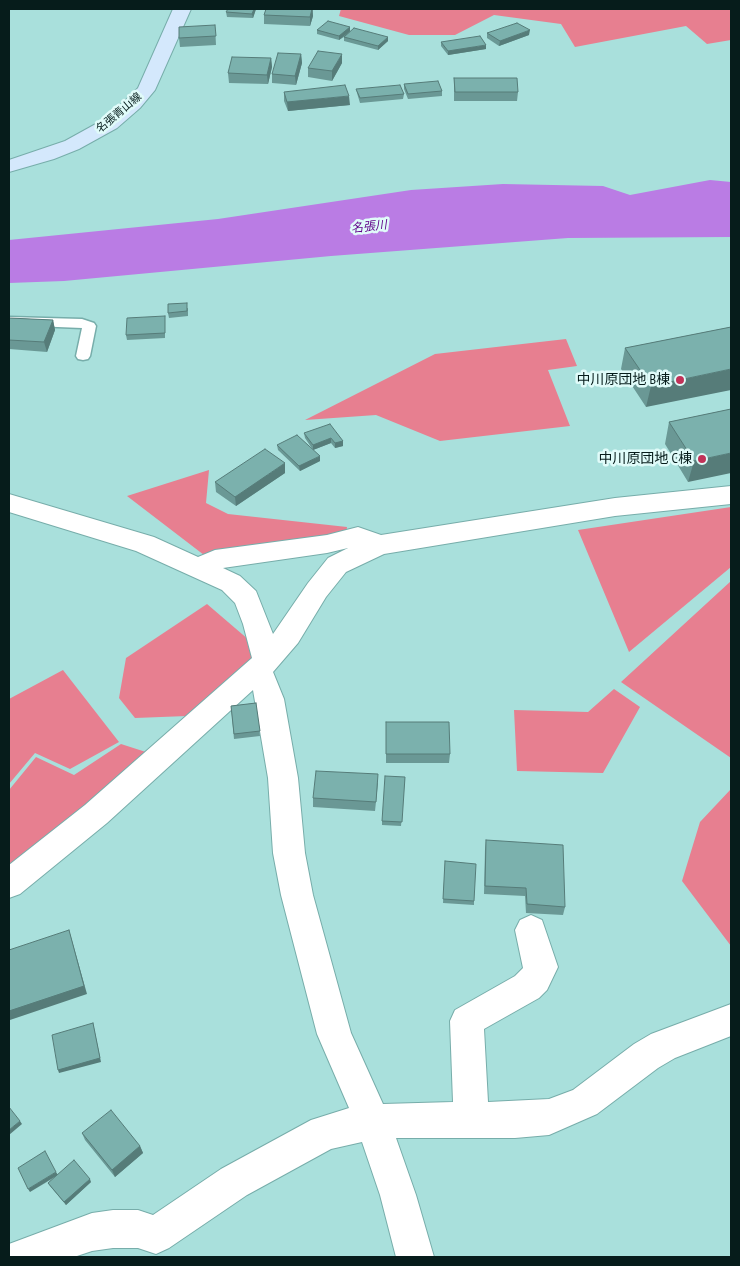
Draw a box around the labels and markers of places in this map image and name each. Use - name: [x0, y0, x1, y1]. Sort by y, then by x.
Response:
- place label: 中川原団地 B棟: [576, 372, 670, 388]
- marker: 中川原団地 B棟: [674, 374, 686, 386]
- place label: 中川原団地 C棟: [599, 451, 692, 467]
- marker: 中川原団地 C棟: [696, 453, 708, 465]

